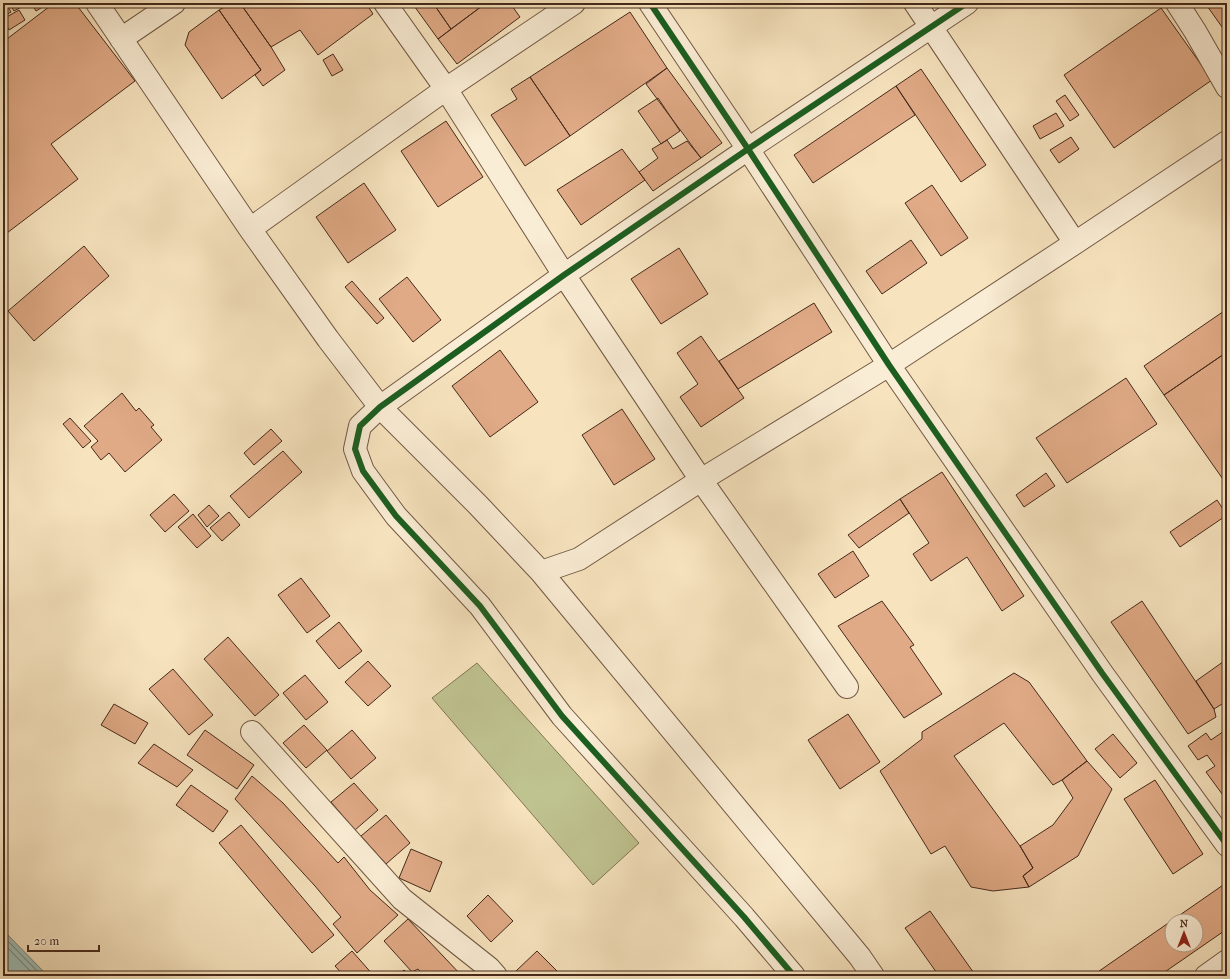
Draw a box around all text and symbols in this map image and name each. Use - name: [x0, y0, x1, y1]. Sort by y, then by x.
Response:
- north arrow: [1164, 913, 1204, 953]
- text: N: [1180, 917, 1189, 930]
- scale bar: [28, 927, 99, 953]
- text: 20 m: [34, 934, 59, 948]

